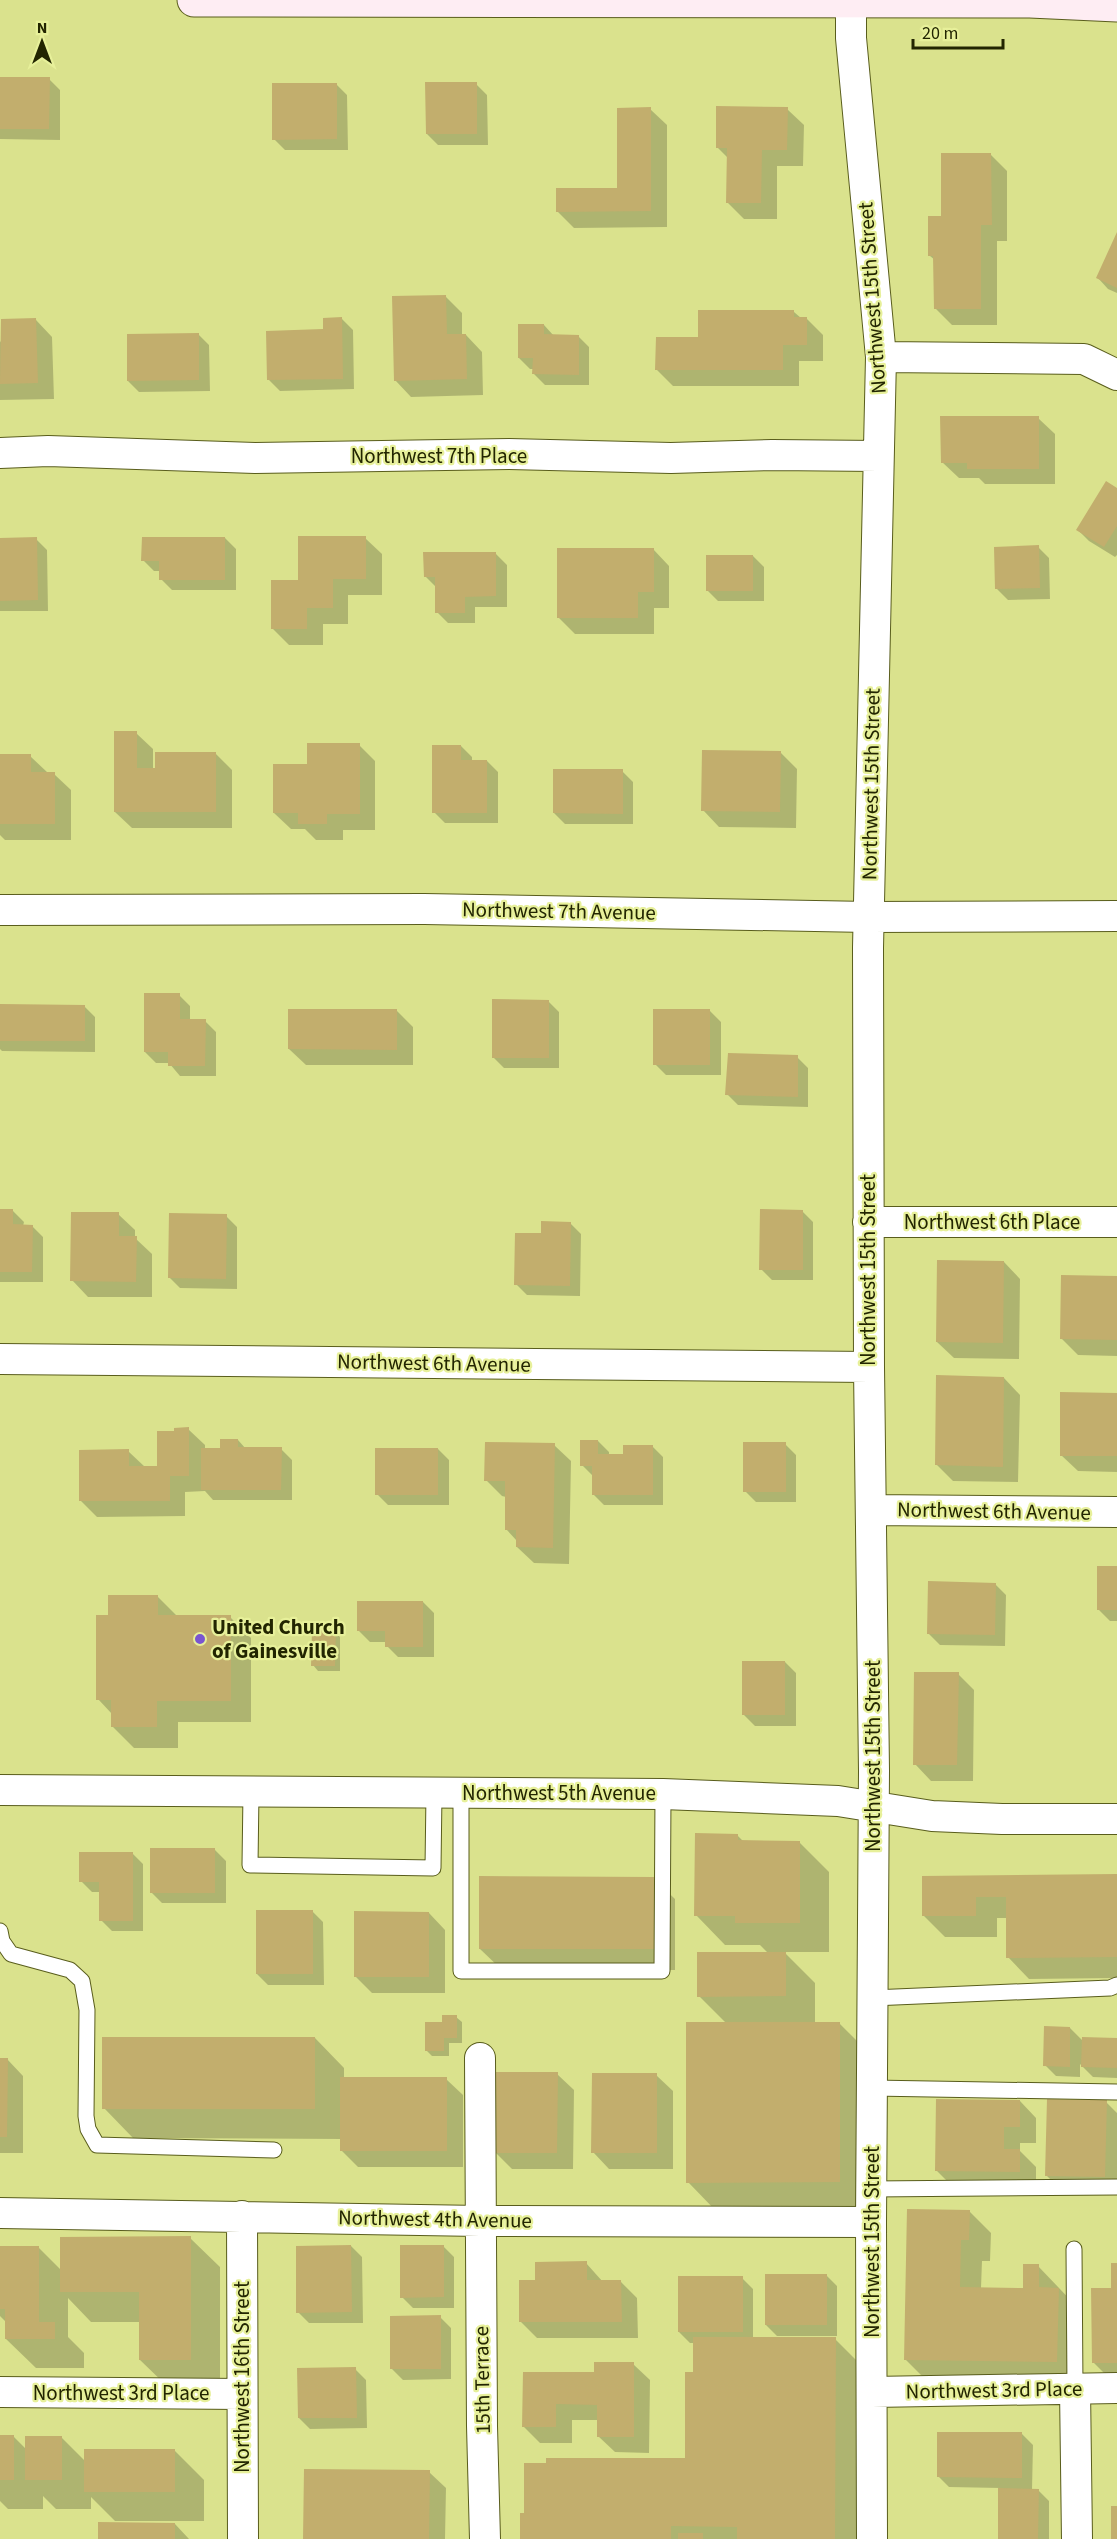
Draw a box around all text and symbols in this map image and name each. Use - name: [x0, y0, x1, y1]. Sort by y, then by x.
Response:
- north arrow: [12, 12, 72, 72]
- scale bar: [913, 12, 1003, 50]
- text: N: [37, 17, 47, 39]
- text: 20 m: [922, 21, 958, 46]
- street label: Northwest 15th Street: [850, 201, 894, 395]
- street label: Northwest 7th Place: [351, 441, 527, 471]
- street label: Northwest 15th Street: [854, 688, 888, 880]
- street label: Northwest 7th Avenue: [462, 894, 656, 928]
- street label: Northwest 15th Street: [853, 1174, 883, 1366]
- street label: Northwest 6th Place: [904, 1207, 1080, 1237]
- street label: Northwest 6th Avenue: [337, 1346, 531, 1380]
- street label: Northwest 6th Avenue: [897, 1494, 1091, 1528]
- place label: United Church of Gainesville: [212, 1612, 345, 1666]
- marker: United Church of Gainesville: [193, 1632, 207, 1646]
- street label: Northwest 15th Street: [858, 1660, 888, 1852]
- street label: Northwest 5th Avenue: [462, 1778, 656, 1808]
- street label: Northwest 15th Street: [857, 2146, 887, 2338]
- street label: Northwest 4th Avenue: [338, 2202, 532, 2236]
- street label: Northwest 16th Street: [227, 2281, 257, 2473]
- street label: 15th Terrace: [466, 2326, 498, 2434]
- street label: Northwest 3rd Place: [905, 2373, 1083, 2407]
- street label: Northwest 3rd Place: [33, 2378, 209, 2408]

